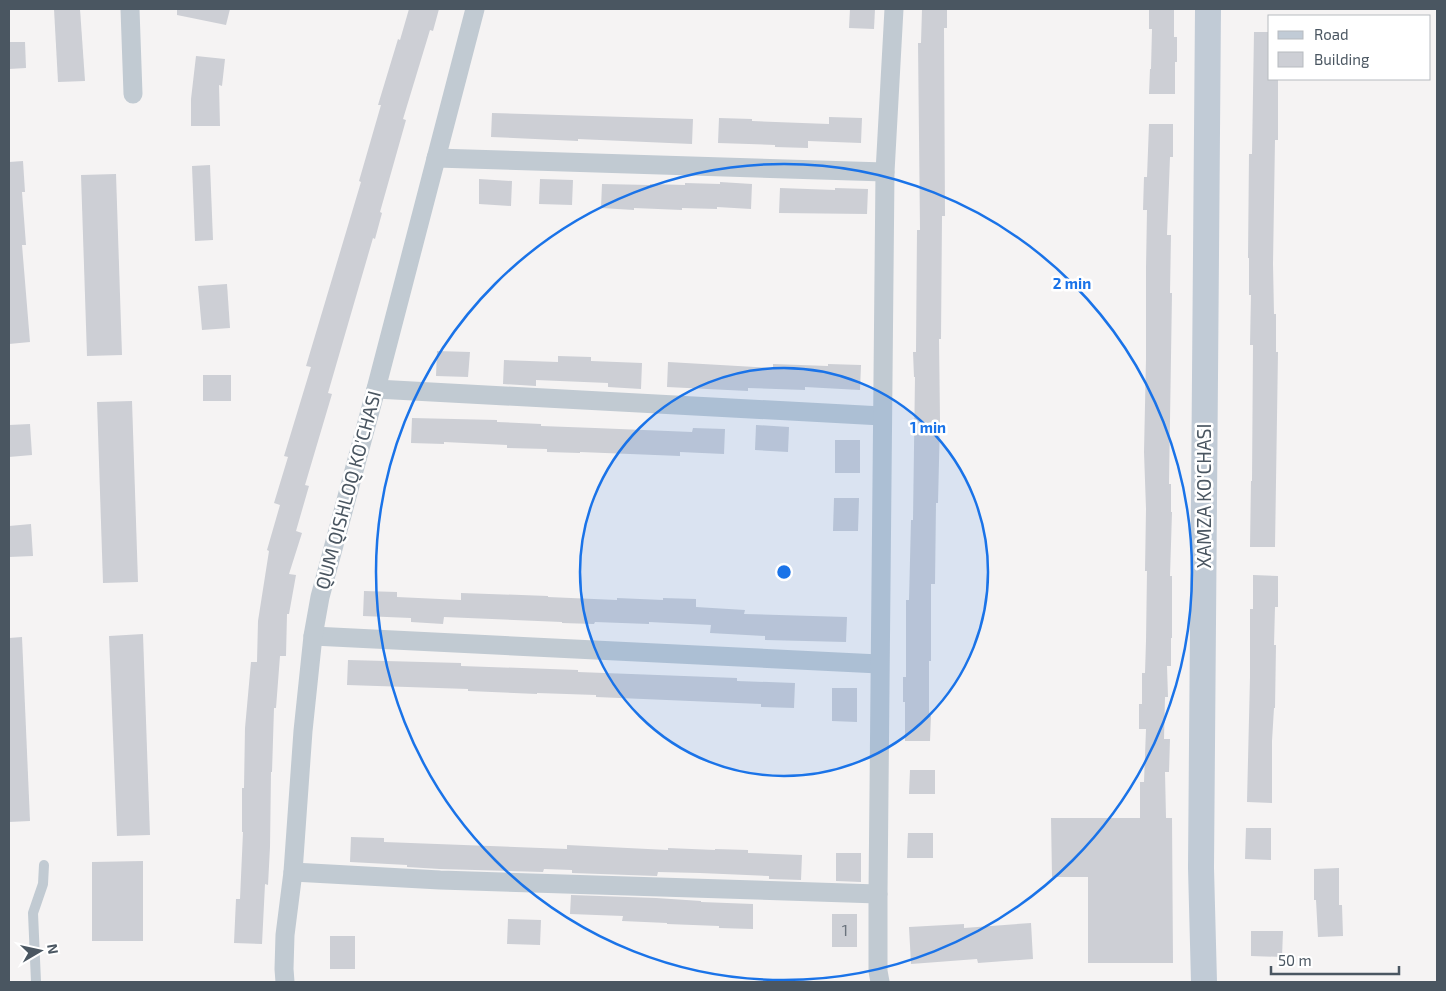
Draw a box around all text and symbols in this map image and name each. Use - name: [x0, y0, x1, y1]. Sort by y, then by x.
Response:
- legend: [1268, 15, 1431, 80]
- text: Road: [1314, 25, 1349, 43]
- text: Building: [1314, 50, 1370, 68]
- text: 2 min: [1053, 274, 1091, 292]
- street label: QUM QISHLOQ KO'CHASI: [310, 388, 385, 592]
- text: 1 min: [910, 418, 946, 436]
- street label: XAMZA KO'CHASI: [1192, 424, 1215, 568]
- centre of rings: [775, 563, 793, 581]
- house number: 1: [842, 920, 848, 939]
- north arrow: [15, 926, 65, 976]
- text: N: [44, 943, 63, 955]
- scale bar: [1271, 944, 1398, 976]
- text: 50 m: [1278, 951, 1312, 969]

